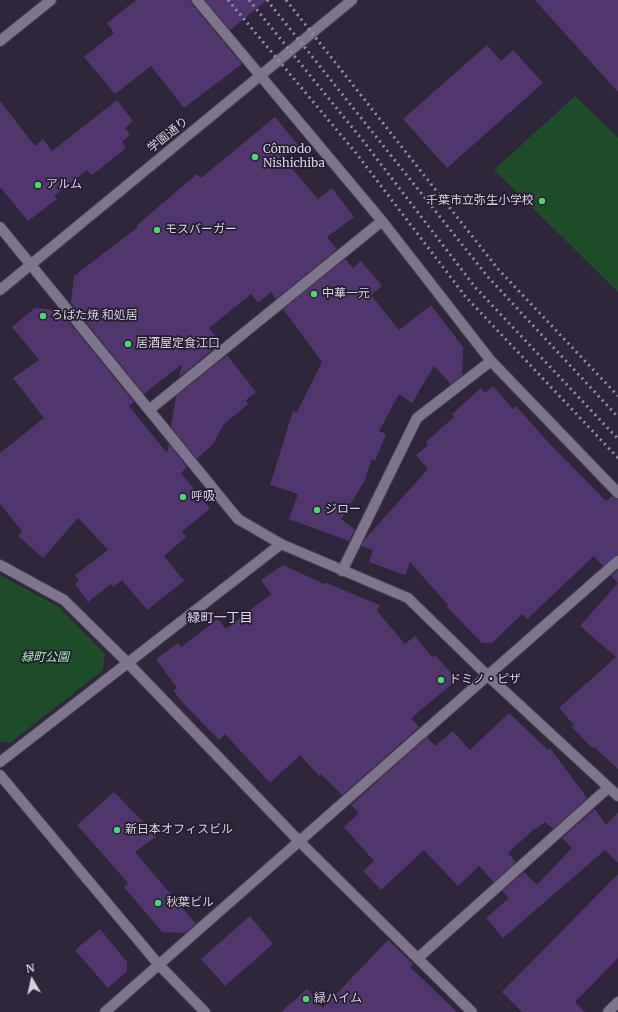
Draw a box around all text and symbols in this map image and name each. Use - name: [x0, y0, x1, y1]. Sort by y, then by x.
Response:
- street label: 学園通り: [145, 114, 191, 156]
- place label: Cômodo Nishichiba: [263, 143, 325, 171]
- marker: Cômodo Nishichiba: [250, 152, 260, 162]
- place label: アルム: [46, 178, 82, 192]
- marker: アルム: [33, 180, 43, 190]
- place label: 千葉市立弥生小学校: [426, 194, 534, 208]
- marker: 千葉市立弥生小学校: [537, 196, 547, 206]
- place label: モスバーガー: [165, 223, 237, 237]
- marker: モスバーガー: [152, 225, 162, 235]
- place label: 中華一元: [322, 287, 370, 301]
- marker: 中華一元: [309, 289, 319, 299]
- place label: ろばた焼 和処居: [51, 309, 138, 323]
- marker: ろばた焼 和処居: [38, 311, 48, 321]
- place label: 居酒屋定食江口: [136, 337, 220, 351]
- marker: 居酒屋定食江口: [123, 339, 133, 349]
- place label: 呼吸: [191, 490, 215, 504]
- marker: 呼吸: [178, 492, 188, 502]
- place label: ジロー: [325, 503, 361, 517]
- marker: ジロー: [312, 505, 322, 515]
- district label: 緑町一丁目: [188, 610, 252, 626]
- park label: 緑町公園: [21, 651, 69, 665]
- place label: ドミノ・ピザ: [449, 673, 521, 687]
- marker: ドミノ・ピザ: [436, 675, 446, 685]
- place label: 新日本オフィスビル: [125, 823, 233, 837]
- marker: 新日本オフィスビル: [112, 825, 122, 835]
- place label: 秋葉ビル: [166, 896, 214, 910]
- marker: 秋葉ビル: [153, 898, 163, 908]
- north arrow: [12, 960, 52, 1000]
- text: N: [25, 961, 36, 976]
- place label: 緑ハイム: [314, 992, 362, 1006]
- marker: 緑ハイム: [301, 994, 311, 1004]

